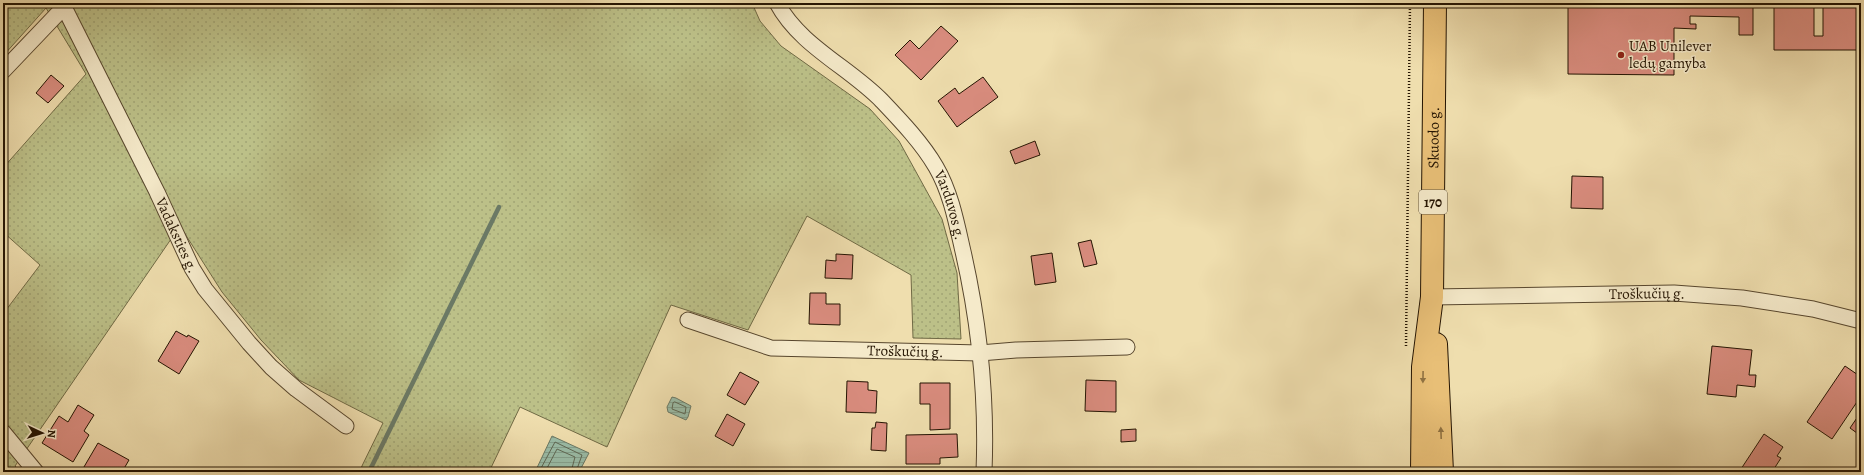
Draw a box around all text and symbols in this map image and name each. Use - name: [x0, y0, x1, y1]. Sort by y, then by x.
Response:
- place label: UAB Unilever ledų gamyba: [1629, 36, 1712, 73]
- marker: UAB Unilever ledų gamyba: [1616, 50, 1626, 60]
- street label: Skuodo g.: [1423, 107, 1444, 168]
- street label: Varduvos g.: [929, 166, 970, 242]
- road number: 170: [1419, 190, 1447, 214]
- street label: Vadaksties g.: [151, 193, 203, 277]
- street label: Troškučių g.: [1609, 283, 1686, 304]
- street label: Troškučių g.: [867, 340, 944, 362]
- one-way arrow: [1420, 371, 1426, 384]
- north arrow: [22, 413, 62, 453]
- one-way arrow: [1437, 427, 1444, 439]
- text: N: [44, 429, 59, 438]

